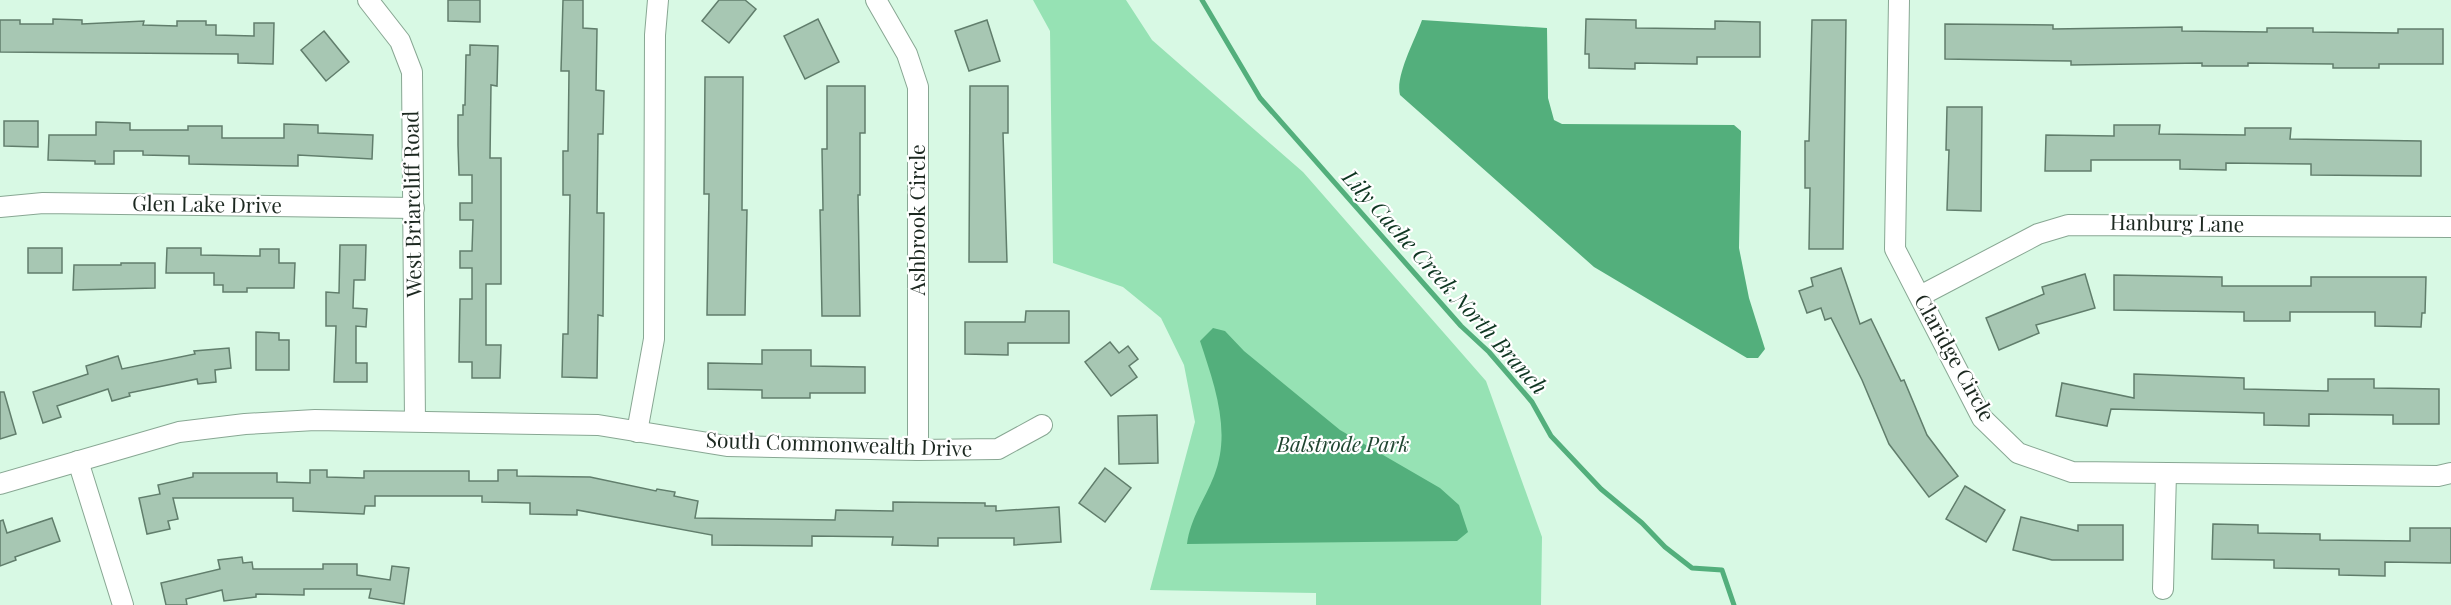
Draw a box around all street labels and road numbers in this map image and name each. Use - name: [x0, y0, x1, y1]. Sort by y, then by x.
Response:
- street label: West Briarcliff Road: [395, 110, 427, 299]
- street label: Ashbrook Circle: [902, 144, 930, 297]
- street label: Glen Lake Drive: [132, 188, 282, 218]
- street label: Hanburg Lane: [2110, 207, 2244, 237]
- street label: Claridge Circle: [1909, 288, 2002, 426]
- street label: South Commonwealth Drive: [705, 424, 973, 462]

